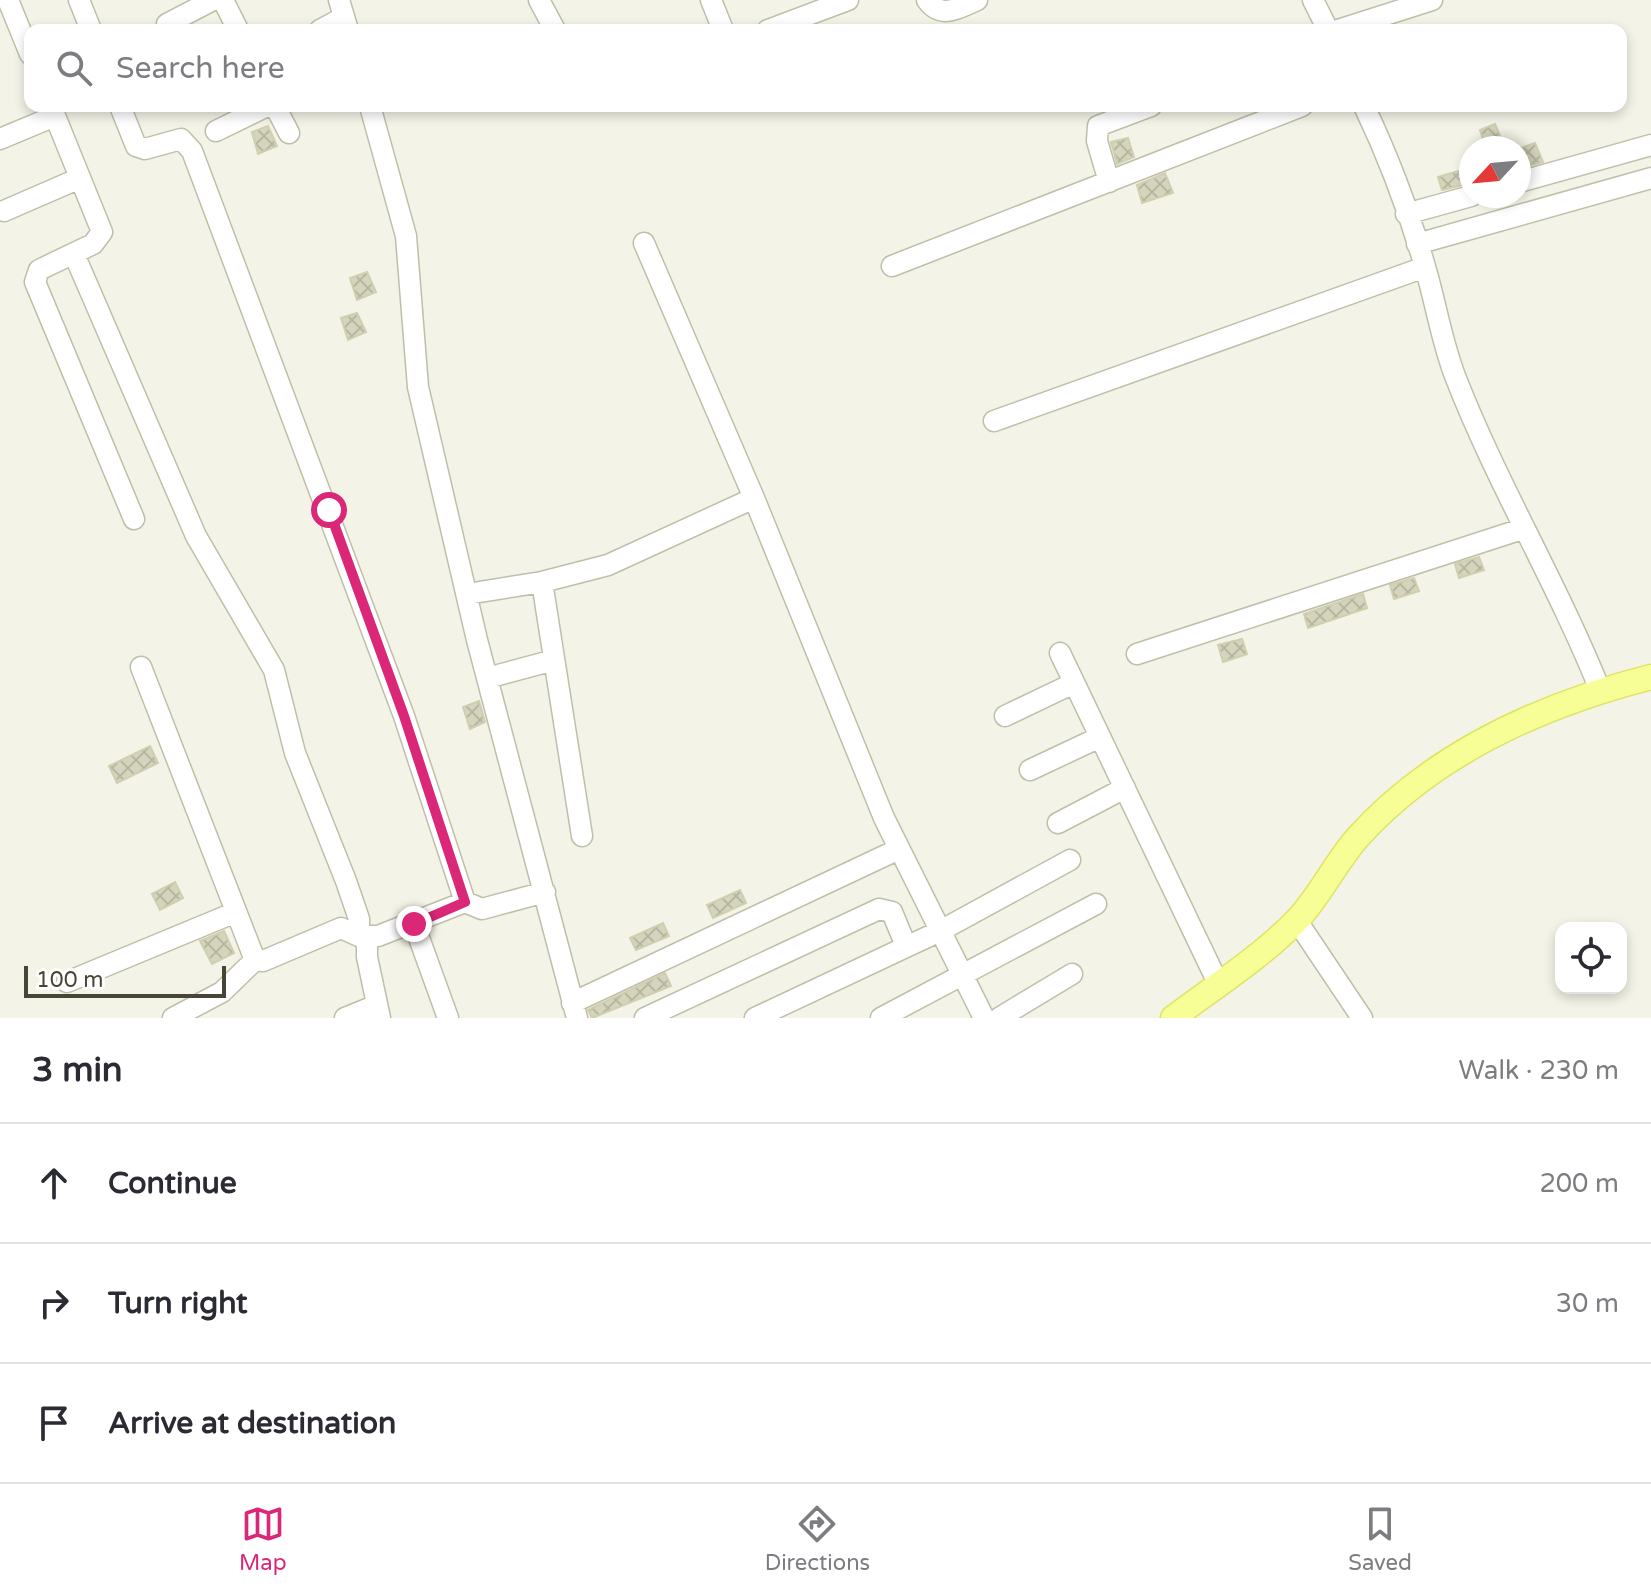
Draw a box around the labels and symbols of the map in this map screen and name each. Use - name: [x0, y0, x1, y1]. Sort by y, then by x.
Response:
- north arrow: [1459, 136, 1531, 208]
- route start: [311, 492, 347, 528]
- route end: [396, 906, 432, 942]
- scale bar: [24, 962, 226, 998]

